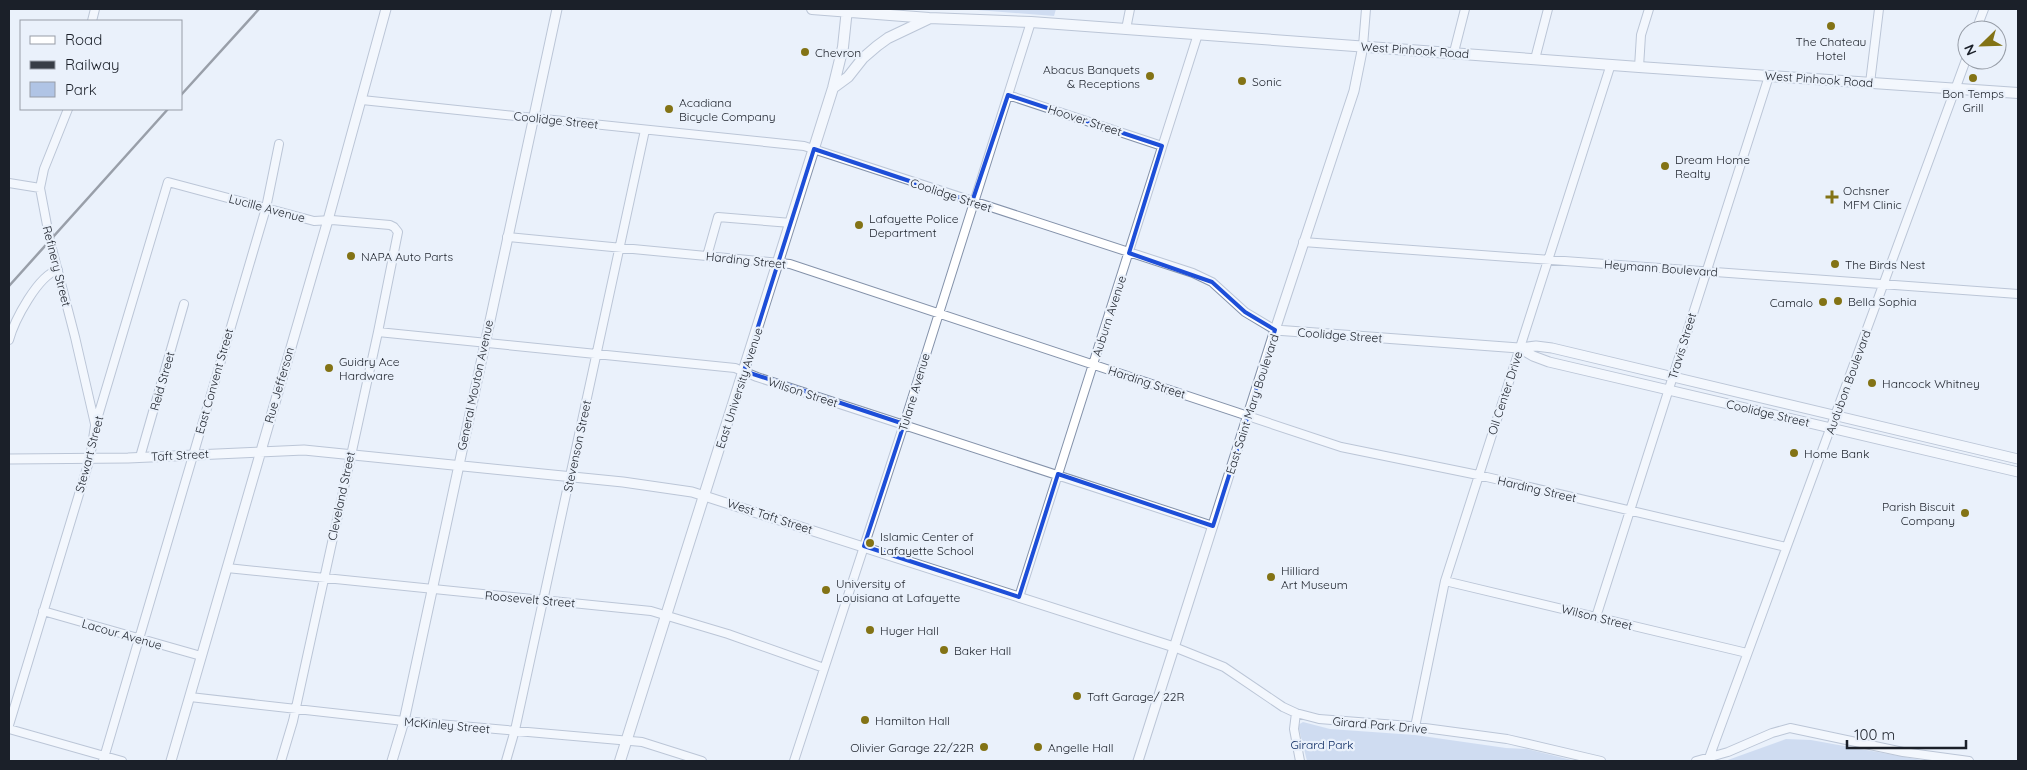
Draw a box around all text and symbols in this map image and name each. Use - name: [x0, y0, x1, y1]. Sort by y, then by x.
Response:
- legend: [20, 20, 182, 110]
- marker: The Chateau Hotel: [1825, 20, 1837, 32]
- north arrow: [1957, 20, 2007, 70]
- text: Road: [65, 30, 102, 49]
- place label: The Chateau Hotel: [1796, 34, 1866, 63]
- street label: West Pinhook Road: [1360, 39, 1470, 61]
- text: N: [1960, 42, 1980, 58]
- place label: Chevron: [815, 45, 861, 60]
- marker: Chevron: [799, 46, 811, 58]
- text: Railway: [65, 55, 120, 74]
- place label: Abacus Banquets & Receptions: [1043, 62, 1140, 91]
- street label: West Pinhook Road: [1764, 68, 1874, 90]
- marker: Abacus Banquets & Receptions: [1144, 70, 1156, 82]
- marker: Bon Temps Grill: [1967, 72, 1979, 84]
- place label: Sonic: [1252, 74, 1282, 89]
- marker: Sonic: [1236, 75, 1248, 87]
- text: Park: [65, 80, 97, 99]
- place label: Bon Temps Grill: [1942, 86, 2004, 115]
- place label: Acadiana Bicycle Company: [679, 95, 776, 124]
- street label: Hoover Street: [1046, 101, 1124, 139]
- marker: Acadiana Bicycle Company: [663, 103, 675, 115]
- street label: Coolidge Street: [513, 108, 599, 132]
- place label: Dream Home Realty: [1675, 152, 1750, 181]
- marker: Dream Home Realty: [1659, 160, 1671, 172]
- street label: Coolidge Street: [908, 175, 994, 215]
- place label: Ochsner MFM Clinic: [1843, 183, 1902, 212]
- marker: Ochsner MFM Clinic: [1825, 190, 1839, 204]
- street label: Lucille Avenue: [227, 191, 307, 225]
- place label: Lafayette Police Department: [869, 211, 959, 240]
- marker: Lafayette Police Department: [853, 219, 865, 231]
- street label: Refinery Street: [40, 224, 74, 308]
- street label: Harding Street: [705, 248, 787, 272]
- place label: NAPA Auto Parts: [361, 249, 454, 264]
- marker: NAPA Auto Parts: [345, 250, 357, 262]
- street label: Heymann Boulevard: [1604, 257, 1718, 279]
- place label: The Birds Nest: [1845, 257, 1925, 272]
- marker: The Birds Nest: [1829, 258, 1841, 270]
- street label: Auburn Avenue: [1089, 273, 1129, 358]
- place label: Bella Sophia: [1848, 294, 1917, 309]
- place label: Camalo: [1770, 295, 1813, 310]
- marker: Bella Sophia: [1832, 295, 1844, 307]
- marker: Camalo: [1817, 296, 1829, 308]
- street label: Travis Street: [1665, 311, 1699, 381]
- street label: General Mouton Avenue: [454, 318, 496, 452]
- street label: East University Avenue: [712, 325, 766, 450]
- street label: Coolidge Street: [1297, 325, 1383, 345]
- street label: East Convent Street: [192, 326, 236, 436]
- street label: Audubon Boulevard: [1822, 328, 1874, 436]
- street label: East Saint Mary Boulevard: [1222, 332, 1282, 476]
- street label: Rue Jefferson: [261, 345, 297, 425]
- street label: Oil Center Drive: [1484, 349, 1526, 437]
- street label: Reid Street: [146, 350, 178, 412]
- street label: Tulane Avenue: [895, 351, 933, 433]
- place label: Guidry Ace Hardware: [339, 354, 400, 383]
- marker: Guidry Ace Hardware: [323, 362, 335, 374]
- street label: Harding Street: [1106, 362, 1188, 402]
- street label: Wilson Street: [766, 374, 840, 410]
- place label: Hancock Whitney: [1882, 376, 1980, 391]
- marker: Hancock Whitney: [1866, 377, 1878, 389]
- street label: Coolidge Street: [1725, 396, 1811, 430]
- street label: Stevenson Street: [560, 399, 594, 493]
- street label: Stewart Street: [72, 414, 106, 494]
- street label: Taft Street: [151, 446, 209, 464]
- place label: Home Bank: [1804, 446, 1869, 461]
- marker: Home Bank: [1788, 447, 1800, 459]
- street label: Cleveland Street: [324, 450, 358, 542]
- street label: Harding Street: [1496, 473, 1578, 505]
- street label: West Taft Street: [725, 495, 815, 537]
- place label: Parish Biscuit Company: [1882, 499, 1955, 528]
- marker: Parish Biscuit Company: [1959, 507, 1971, 519]
- place label: Islamic Center of Lafayette School: [880, 529, 974, 558]
- marker: Islamic Center of Lafayette School: [864, 537, 876, 549]
- place label: Hilliard Art Museum: [1281, 563, 1348, 592]
- marker: Hilliard Art Museum: [1265, 571, 1277, 583]
- place label: University of Louisiana at Lafayette: [836, 576, 960, 605]
- marker: University of Louisiana at Lafayette: [820, 584, 832, 596]
- street label: Roosevelt Street: [484, 588, 576, 610]
- street label: Wilson Street: [1560, 601, 1634, 633]
- street label: Lacour Avenue: [80, 615, 164, 653]
- place label: Huger Hall: [880, 623, 939, 638]
- marker: Huger Hall: [864, 624, 876, 636]
- place label: Baker Hall: [954, 643, 1011, 658]
- marker: Baker Hall: [938, 644, 950, 656]
- place label: Taft Garage/ 22R: [1087, 689, 1184, 704]
- marker: Taft Garage/ 22R: [1071, 690, 1083, 702]
- place label: Hamilton Hall: [875, 713, 950, 728]
- street label: Girard Park Drive: [1332, 713, 1428, 737]
- street label: McKinley Street: [404, 714, 490, 736]
- marker: Hamilton Hall: [859, 714, 871, 726]
- scale bar: [1847, 718, 1966, 750]
- text: 100 m: [1854, 725, 1895, 744]
- park label: Girard Park: [1291, 737, 1353, 752]
- place label: Olivier Garage 22/22R: [850, 740, 974, 755]
- place label: Angelle Hall: [1048, 740, 1114, 755]
- marker: Olivier Garage 22/22R: [978, 741, 990, 753]
- marker: Angelle Hall: [1032, 741, 1044, 753]

